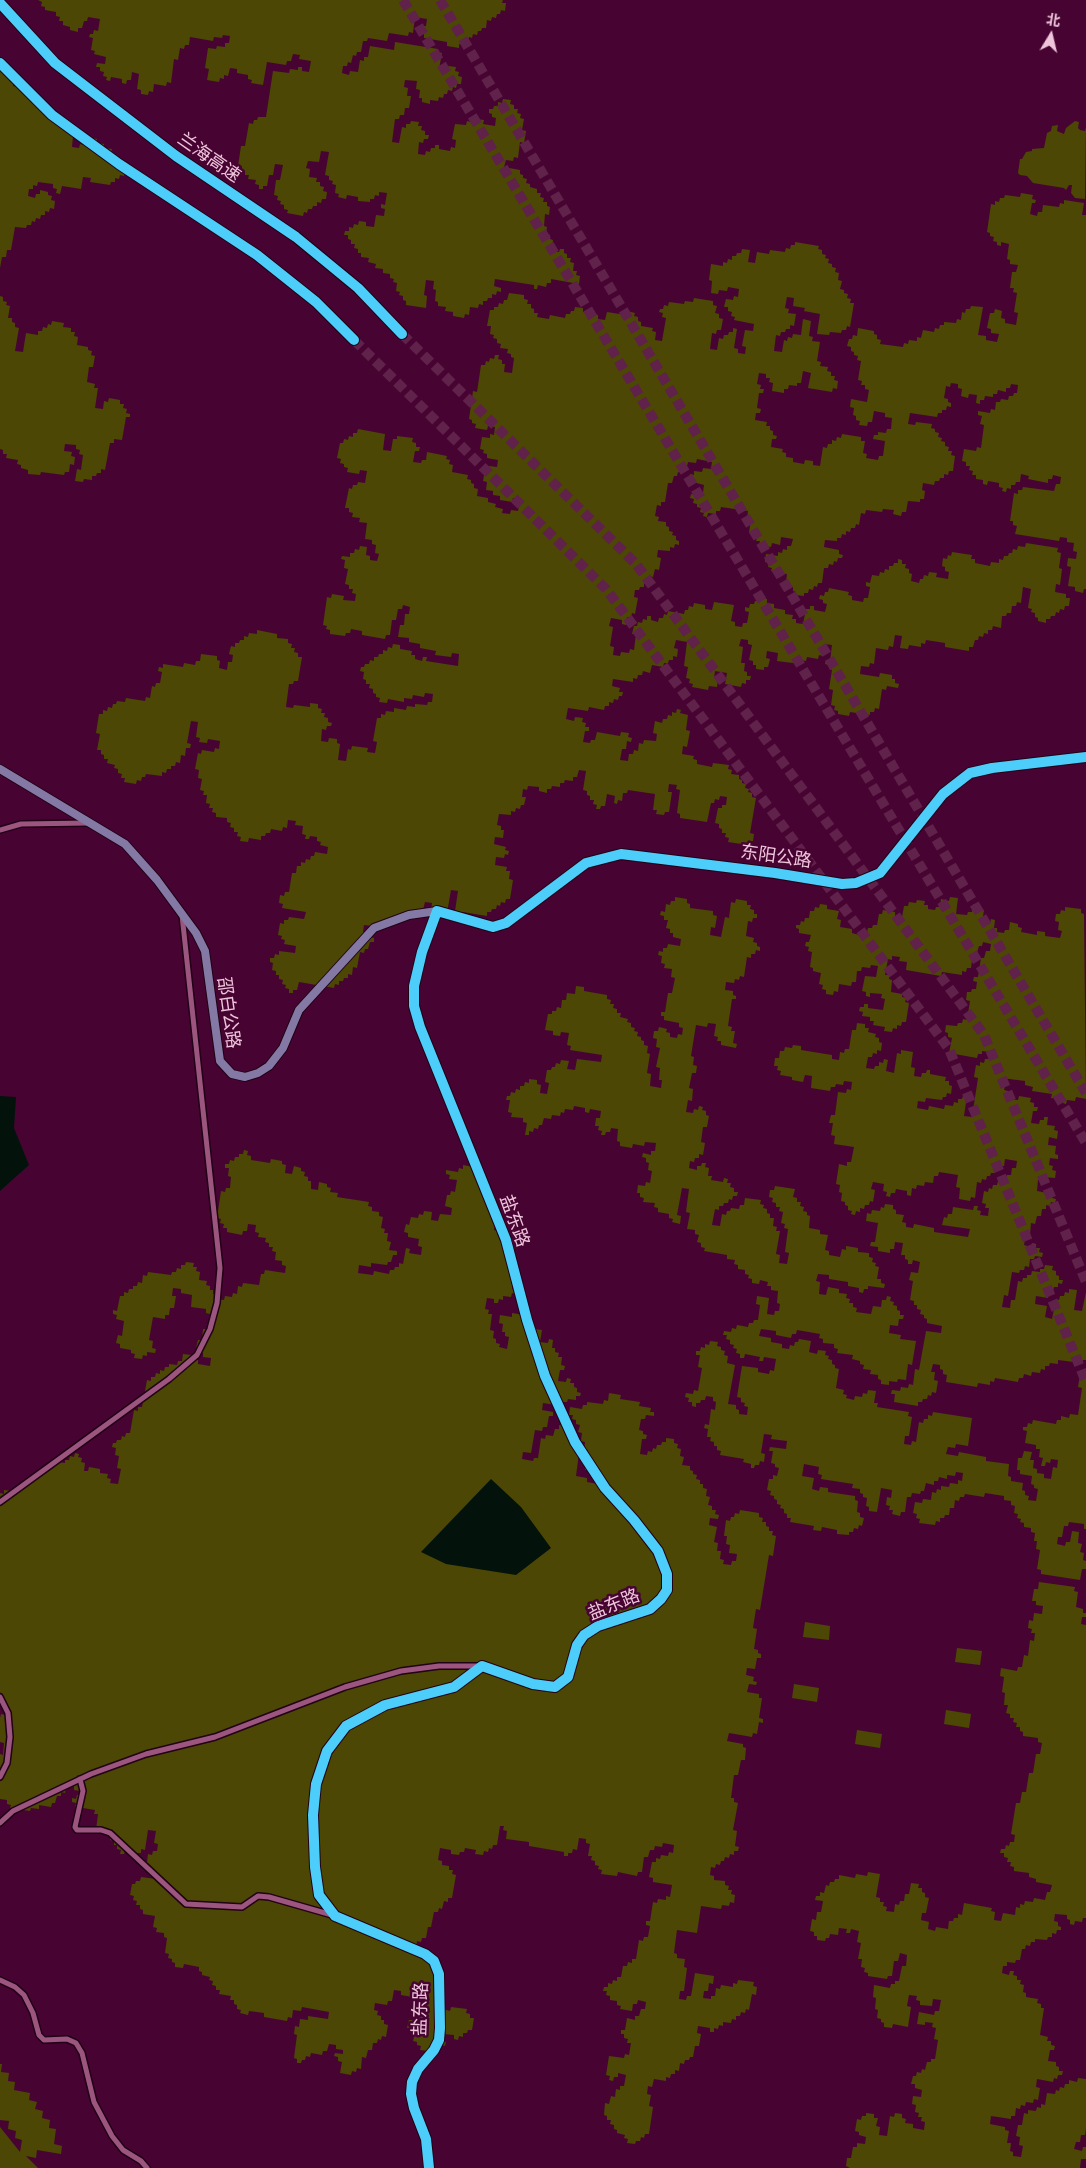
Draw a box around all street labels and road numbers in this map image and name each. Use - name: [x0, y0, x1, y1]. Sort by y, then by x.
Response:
- street label: 兰海高速: [173, 129, 245, 187]
- street label: 东阳公路: [739, 841, 813, 873]
- street label: 邵白公路: [212, 976, 244, 1050]
- street label: 盐东路: [495, 1192, 533, 1250]
- street label: 盐东路: [585, 1585, 643, 1625]
- street label: 盐东路: [409, 1982, 433, 2036]

